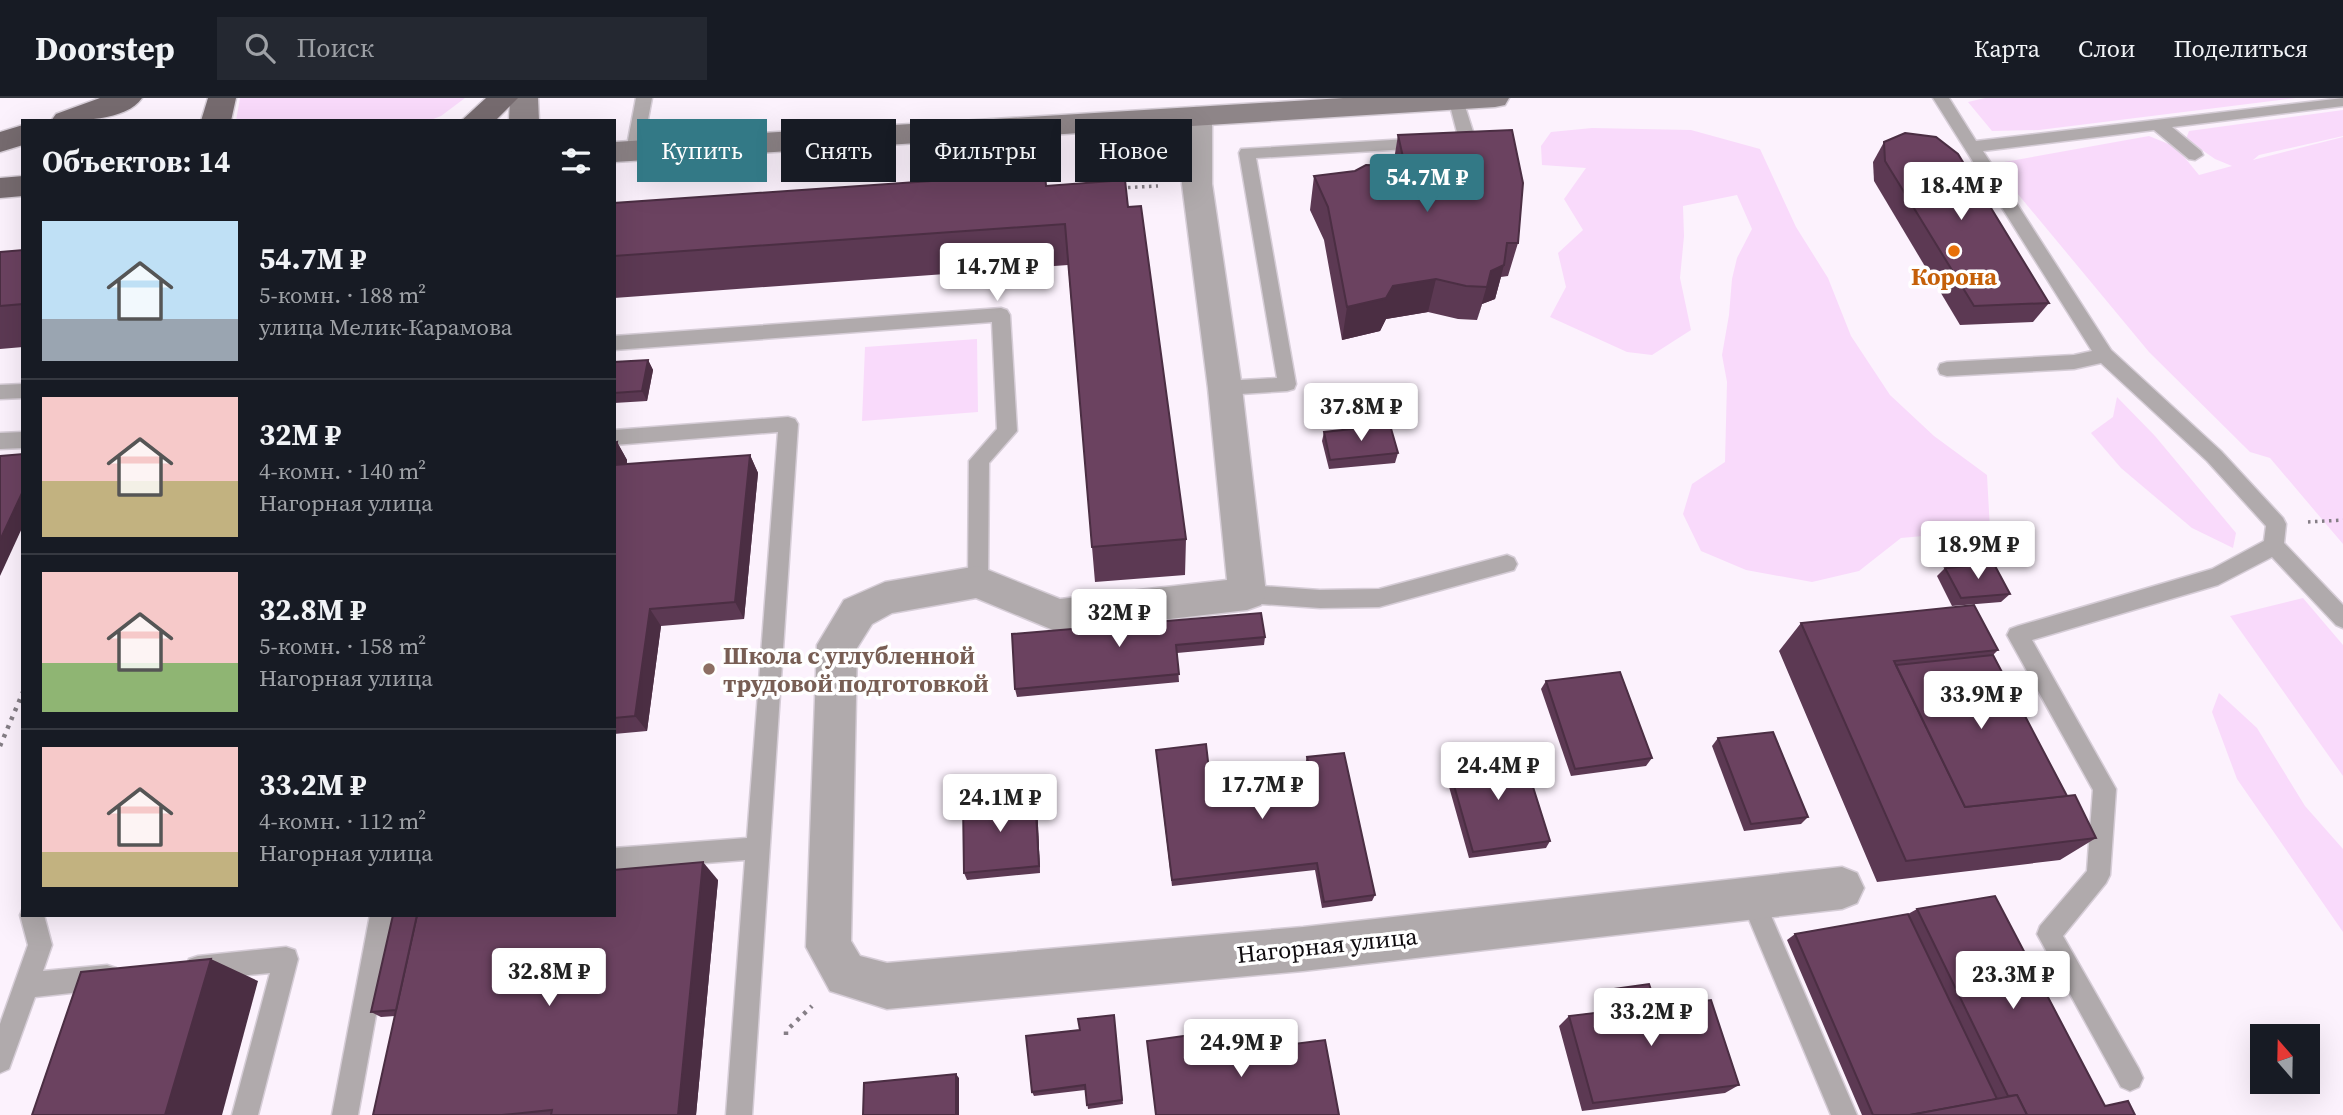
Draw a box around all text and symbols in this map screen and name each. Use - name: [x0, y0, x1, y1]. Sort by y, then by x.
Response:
- search box: [217, 17, 707, 80]
- text: Doorstep: [35, 26, 175, 71]
- icon: search: [241, 29, 279, 67]
- text: Поиск: [297, 30, 374, 66]
- text: Карта: [1974, 32, 2040, 65]
- text: Слои: [2078, 32, 2135, 65]
- text: Поделиться: [2173, 32, 2308, 65]
- chip: Купить: [637, 119, 767, 182]
- chip: Снять: [781, 119, 896, 182]
- chip: Фильтры: [910, 119, 1061, 182]
- chip: Новое: [1075, 119, 1192, 182]
- text: Объектов: 14: [42, 141, 230, 182]
- icon: filters: [557, 142, 595, 180]
- pin: 54.7M ₽: [1362, 155, 1492, 214]
- text: 54.7M ₽: [1386, 161, 1468, 193]
- pin: 18.4M ₽: [1896, 162, 2026, 222]
- text: 18.4M ₽: [1920, 169, 2002, 201]
- text: 54.7M ₽: [259, 238, 366, 279]
- marker: Корона: [1946, 243, 1962, 259]
- pin: 14.7M ₽: [932, 244, 1062, 303]
- icon: home: [98, 249, 182, 333]
- text: 14.7M ₽: [956, 250, 1038, 282]
- place label: Корона: [1911, 260, 1997, 293]
- text: 5-комн. · 188 m²: [259, 279, 426, 311]
- text: улица Мелик-Карамова: [259, 311, 512, 343]
- pin: 37.8M ₽: [1296, 384, 1426, 443]
- text: 37.8M ₽: [1320, 390, 1402, 422]
- text: 32M ₽: [259, 414, 341, 455]
- icon: home: [98, 425, 182, 509]
- text: 4-комн. · 140 m²: [259, 455, 426, 487]
- text: Нагорная улица: [259, 487, 433, 519]
- pin: 18.9M ₽: [1913, 522, 2043, 581]
- text: 18.9M ₽: [1937, 528, 2019, 560]
- text: 32.8M ₽: [259, 589, 366, 630]
- pin: 32M ₽: [1070, 589, 1168, 649]
- text: 32M ₽: [1088, 596, 1150, 628]
- icon: home: [98, 600, 182, 684]
- text: 5-комн. · 158 m²: [259, 630, 426, 662]
- place label: Школа с углубленной трудовой подготовкой: [723, 639, 989, 700]
- marker: Школа с углубленной трудовой подготовкой: [701, 661, 717, 677]
- text: Нагорная улица: [259, 662, 433, 694]
- pin: 33.9M ₽: [1916, 672, 2046, 731]
- text: 33.9M ₽: [1940, 678, 2022, 710]
- pin: 24.4M ₽: [1433, 742, 1563, 802]
- text: 24.4M ₽: [1457, 749, 1539, 781]
- pin: 17.7M ₽: [1197, 762, 1327, 821]
- text: 33.2M ₽: [259, 764, 366, 805]
- text: 17.7M ₽: [1221, 768, 1303, 800]
- pin: 24.1M ₽: [935, 774, 1065, 834]
- icon: home: [98, 775, 182, 859]
- text: 24.1M ₽: [959, 781, 1041, 813]
- text: 4-комн. · 112 m²: [259, 805, 426, 837]
- text: Нагорная улица: [259, 837, 433, 869]
- street label: Нагорная улица: [1235, 919, 1420, 971]
- pin: 32.8M ₽: [484, 948, 614, 1008]
- pin: 23.3M ₽: [1948, 951, 2078, 1011]
- text: 32.8M ₽: [508, 955, 590, 987]
- text: 23.3M ₽: [1972, 958, 2054, 990]
- pin: 33.2M ₽: [1586, 988, 1716, 1048]
- text: 33.2M ₽: [1610, 995, 1692, 1027]
- pin: 24.9M ₽: [1176, 1020, 1306, 1079]
- north arrow: [2250, 1024, 2320, 1094]
- map controls: [2250, 1024, 2320, 1094]
- text: 24.9M ₽: [1200, 1026, 1282, 1058]

